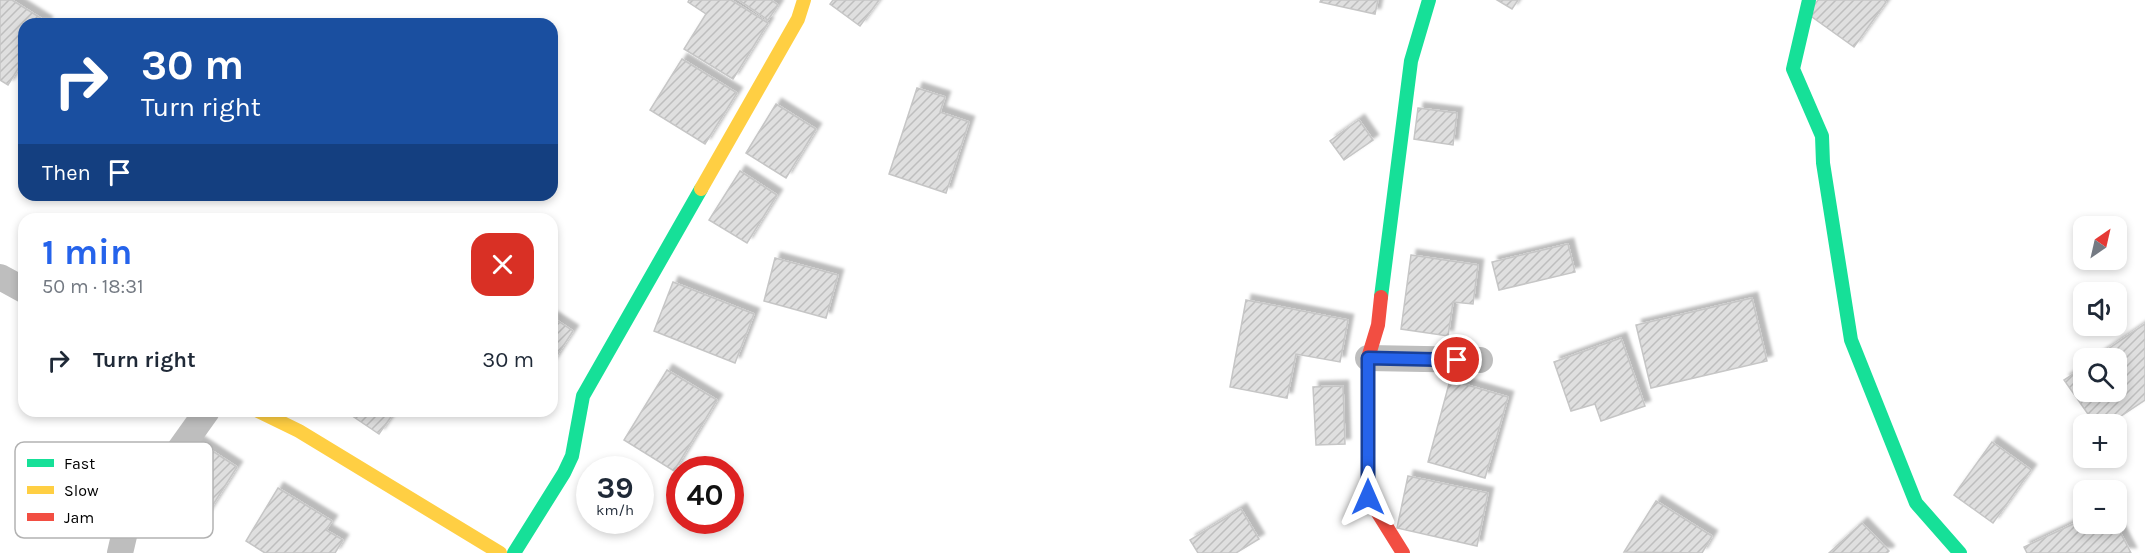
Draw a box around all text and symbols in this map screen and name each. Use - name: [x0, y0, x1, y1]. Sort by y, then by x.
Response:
- text: 30 m: [141, 40, 244, 90]
- icon: right: [42, 42, 120, 120]
- text: Turn right: [141, 91, 261, 123]
- icon: arrive: [103, 156, 136, 189]
- text: Then: [42, 160, 91, 186]
- north arrow: [2073, 216, 2127, 270]
- map controls: [2073, 216, 2127, 534]
- text: 1 min: [42, 231, 132, 273]
- button: close: [471, 233, 534, 296]
- text: 50 m · 18:31: [42, 275, 144, 298]
- button: sound: [2073, 282, 2127, 336]
- pin: [1431, 334, 1482, 385]
- icon: arrive: [1440, 343, 1473, 376]
- icon: right: [42, 344, 75, 377]
- text: Turn right: [93, 347, 196, 373]
- text: 30 m: [482, 347, 534, 373]
- button: search: [2073, 348, 2127, 402]
- button: +: [2073, 414, 2127, 468]
- legend: [15, 442, 213, 538]
- text: Fast: [64, 454, 95, 473]
- speed limit sign: 40: [666, 456, 744, 534]
- position arrow: [1336, 465, 1400, 529]
- text: 39: [597, 470, 633, 506]
- button: −: [2073, 480, 2127, 534]
- text: Slow: [64, 481, 99, 500]
- text: km/h: [596, 501, 634, 519]
- text: Jam: [64, 508, 94, 527]

